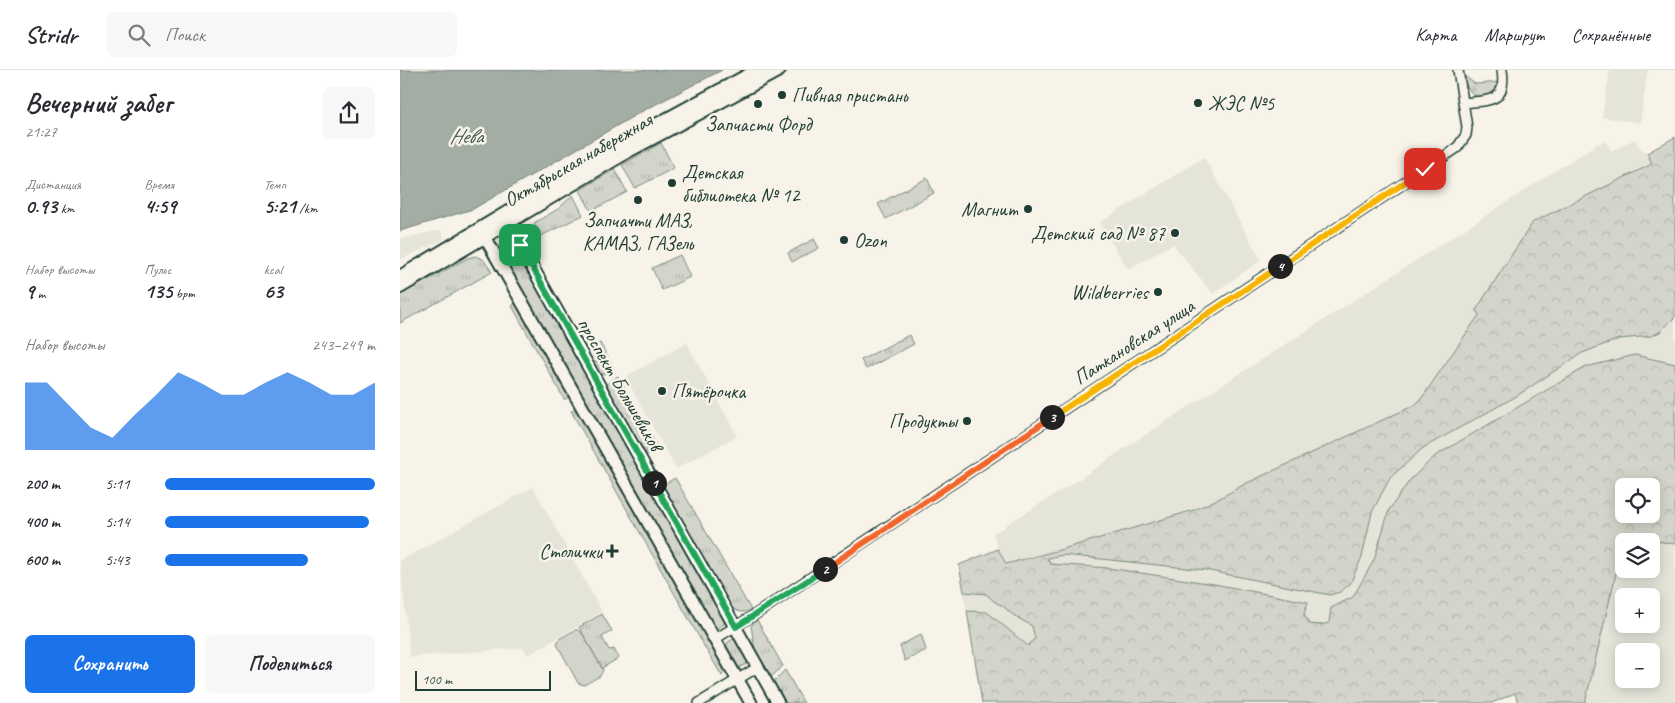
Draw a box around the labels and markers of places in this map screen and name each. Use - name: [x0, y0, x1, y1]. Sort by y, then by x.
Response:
- place label: Пивная пристань: [792, 83, 909, 108]
- marker: Пивная пристань: [776, 89, 788, 101]
- place label: ЖЭС №5: [1208, 91, 1275, 116]
- marker: ЖЭС №5: [1192, 97, 1204, 109]
- marker: Запчасти Форд: [752, 98, 764, 110]
- place label: Запчасти Форд: [705, 112, 814, 137]
- pin: [1404, 148, 1446, 190]
- place label: Детская библиотека № 12: [682, 160, 801, 208]
- marker: Детская библиотека № 12: [666, 177, 678, 189]
- marker: Запчачти МАЗ, КАМАЗ, ГАЗель: [632, 194, 644, 206]
- place label: Магнит: [961, 197, 1019, 222]
- marker: Магнит: [1022, 203, 1034, 215]
- place label: Запчачти МАЗ, КАМАЗ, ГАЗель: [583, 208, 695, 256]
- place label: Детский сад № 87: [1031, 221, 1166, 246]
- pin: [499, 224, 541, 266]
- marker: Детский сад № 87: [1169, 227, 1181, 239]
- place label: Ozon: [854, 228, 888, 253]
- marker: Ozon: [838, 234, 850, 246]
- pin: 4: [1268, 254, 1292, 278]
- place label: Wildberries: [1071, 280, 1150, 305]
- marker: Wildberries: [1152, 286, 1164, 298]
- place label: Пятёрочка: [672, 379, 747, 404]
- marker: Пятёрочка: [656, 385, 668, 397]
- pin: 3: [1040, 404, 1064, 430]
- place label: Продукты: [889, 409, 958, 434]
- marker: Продукты: [961, 415, 973, 427]
- pin: 1: [642, 470, 666, 496]
- place label: Столички: [539, 539, 604, 564]
- marker: Столички: [606, 545, 618, 557]
- pin: 2: [812, 556, 838, 582]

